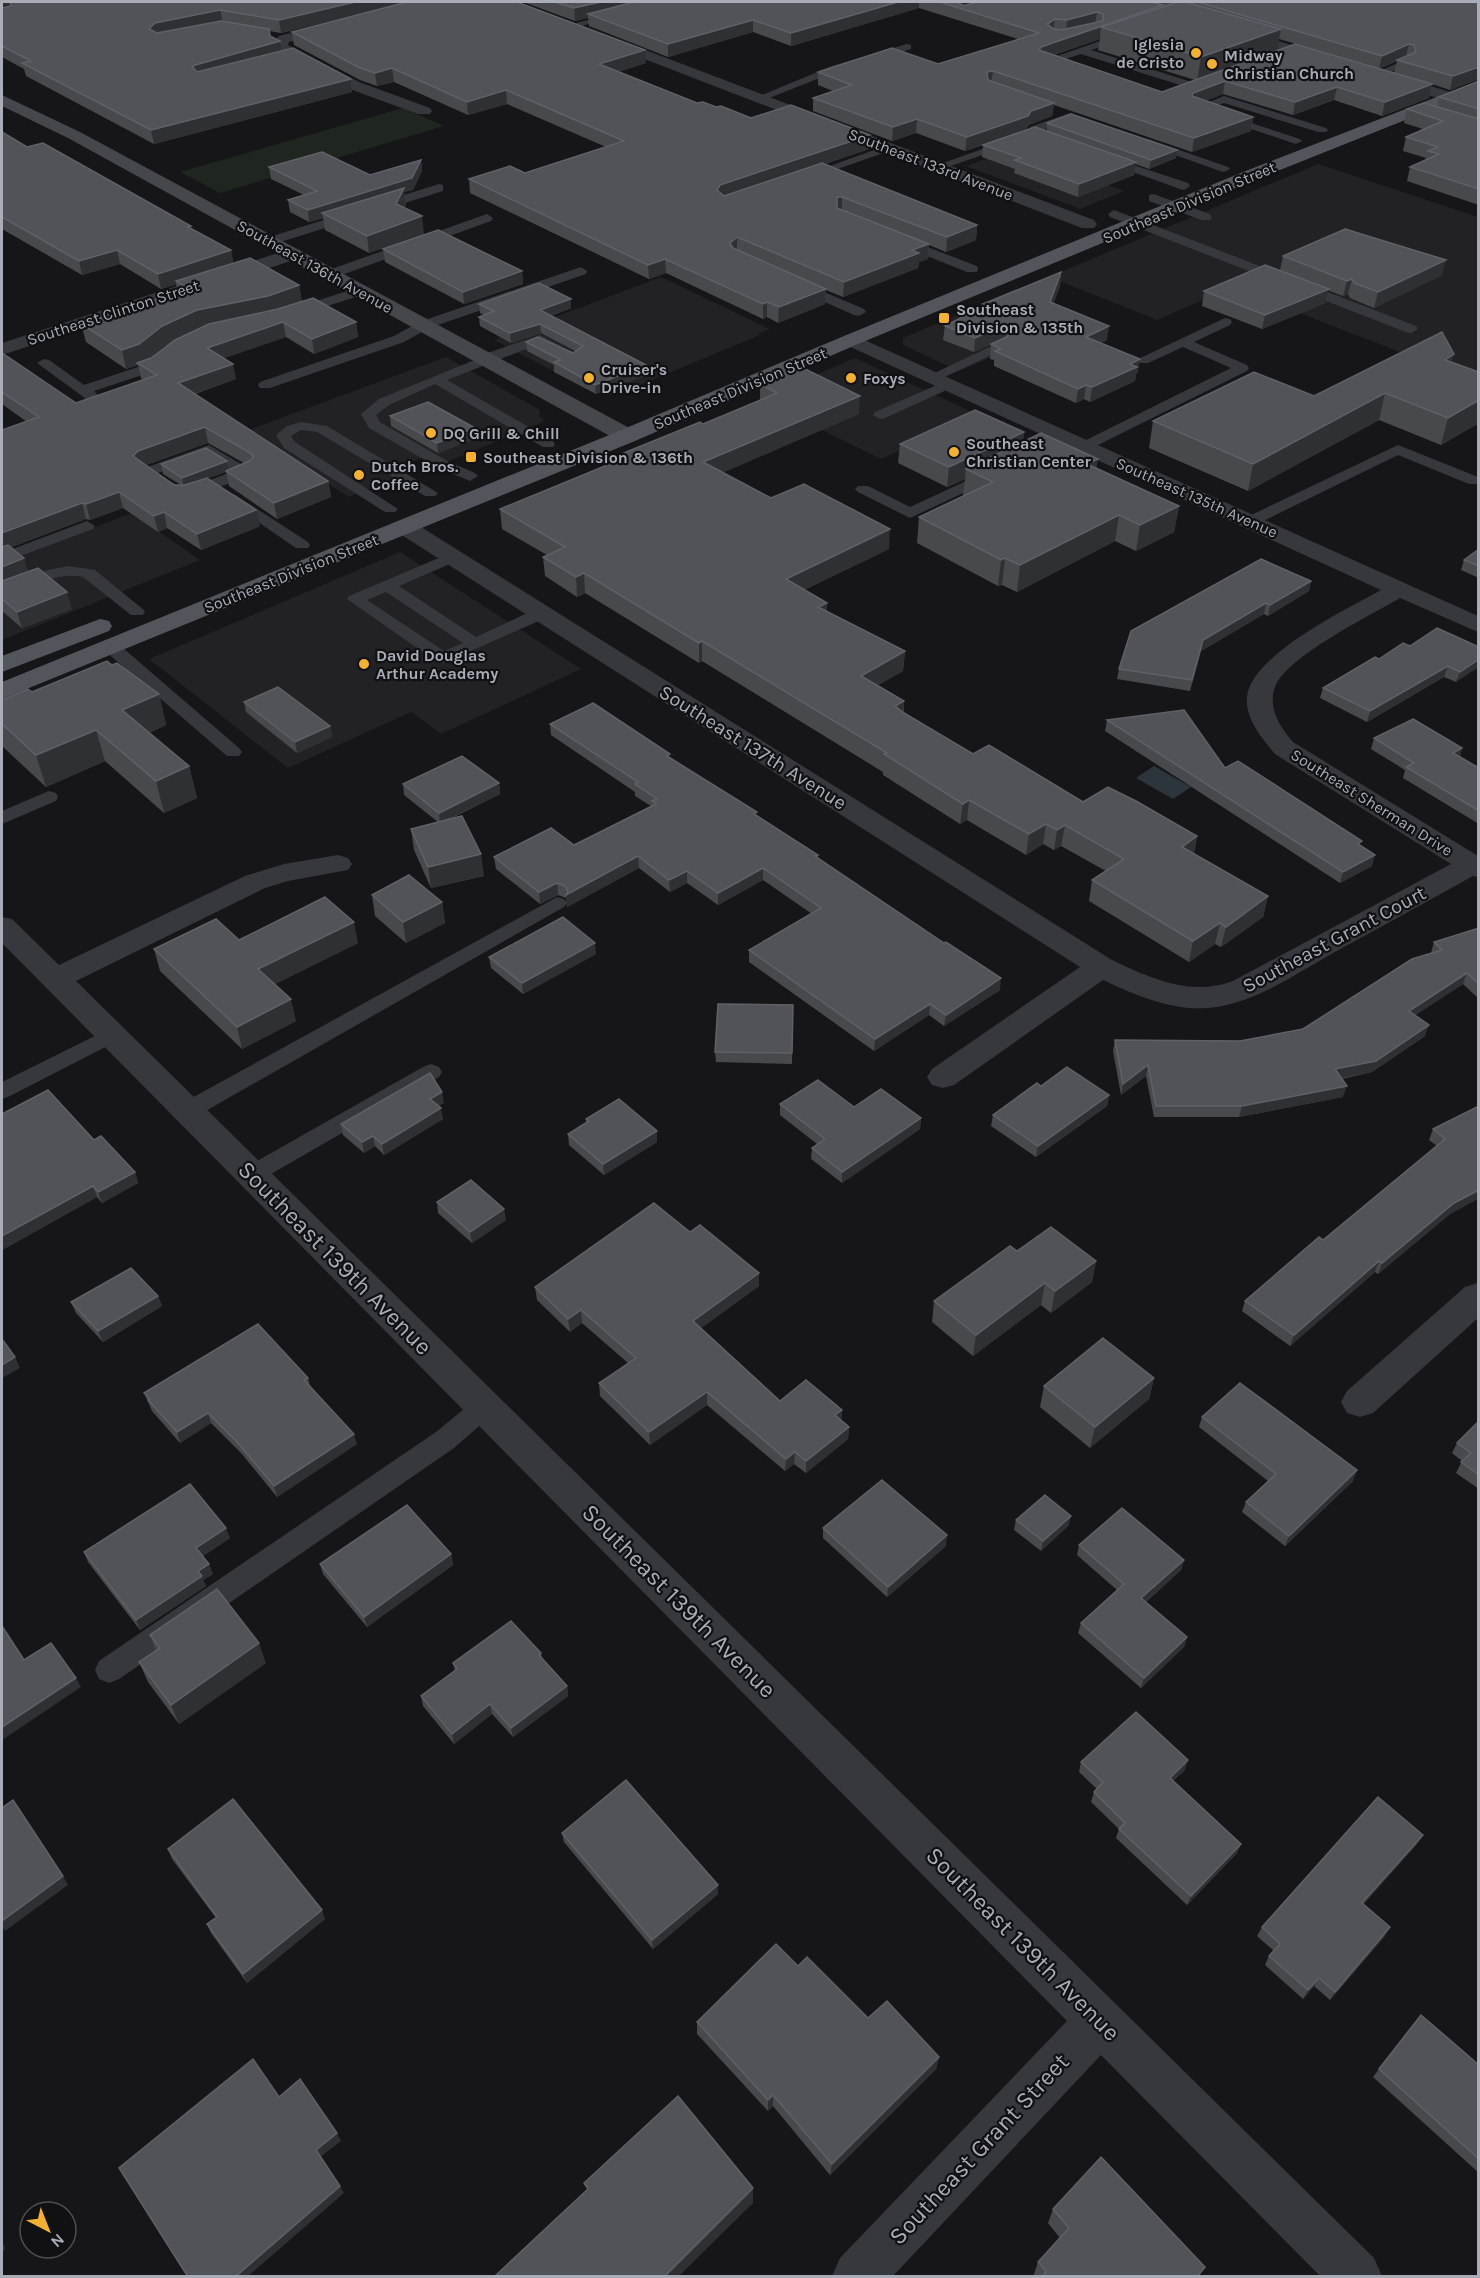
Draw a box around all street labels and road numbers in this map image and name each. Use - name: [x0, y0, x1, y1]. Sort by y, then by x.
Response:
- street label: Southeast 133rd Avenue: [846, 124, 1016, 205]
- street label: Southeast Division Street: [1100, 157, 1279, 248]
- street label: Southeast 136th Avenue: [234, 216, 396, 317]
- street label: Southeast Clinton Street: [25, 276, 202, 349]
- street label: Southeast Division Street: [651, 343, 830, 434]
- street label: Southeast 135th Avenue: [1113, 453, 1281, 542]
- street label: Southeast Division Street: [201, 530, 381, 617]
- street label: Southeast 137th Avenue: [655, 680, 851, 815]
- street label: Southeast Sherman Drive: [1287, 745, 1456, 860]
- street label: Southeast Grant Court: [1239, 881, 1430, 998]
- street label: Southeast 139th Avenue: [232, 1155, 438, 1361]
- street label: Southeast 139th Avenue: [576, 1498, 782, 1704]
- street label: Southeast 139th Avenue: [920, 1841, 1126, 2047]
- street label: Southeast Grant Street: [883, 2048, 1075, 2250]

